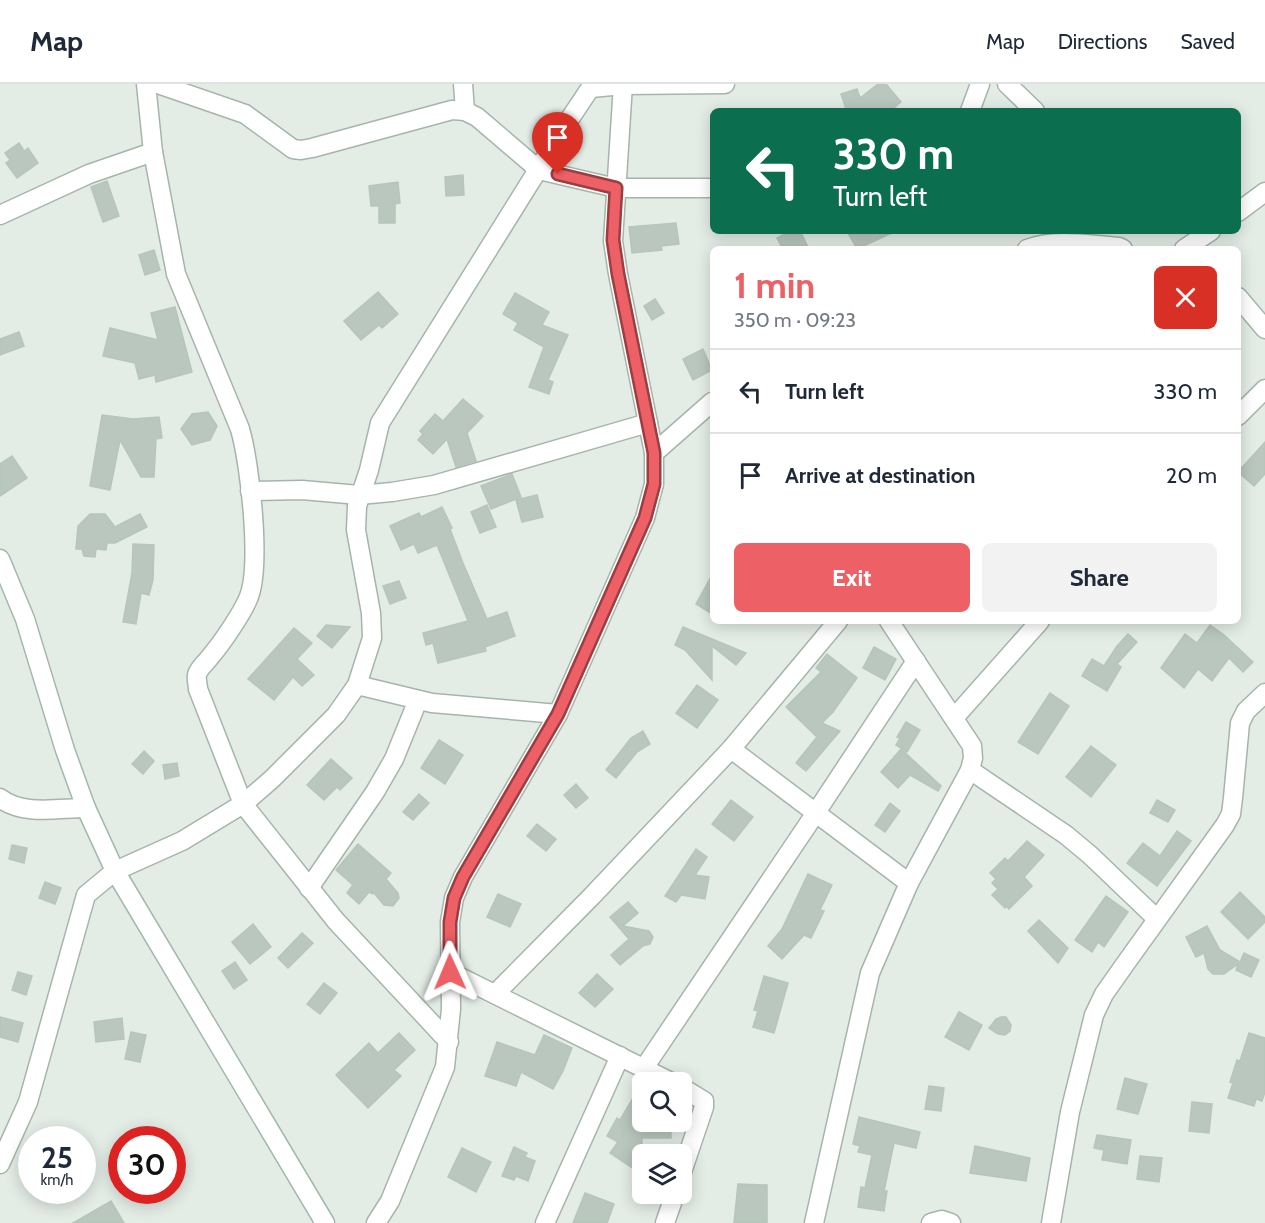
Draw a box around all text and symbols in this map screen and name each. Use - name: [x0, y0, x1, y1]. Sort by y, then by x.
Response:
- text: Map: [30, 24, 83, 58]
- text: Map: [986, 29, 1025, 54]
- text: Directions: [1058, 29, 1147, 54]
- text: Saved: [1180, 29, 1235, 54]
- pin: [532, 112, 583, 174]
- icon: arrive: [541, 121, 574, 154]
- text: 330 m: [833, 128, 954, 180]
- icon: left: [734, 132, 812, 210]
- text: Turn left: [833, 180, 927, 213]
- text: 1 min: [734, 263, 815, 307]
- button: close: [1154, 266, 1217, 329]
- text: 350 m · 09:23: [734, 308, 856, 332]
- icon: left: [734, 375, 767, 408]
- text: Turn left: [785, 378, 864, 405]
- text: 330 m: [1154, 378, 1217, 405]
- icon: arrive: [734, 459, 767, 492]
- text: Arrive at destination: [785, 462, 975, 489]
- text: 20 m: [1166, 462, 1217, 489]
- button: Exit: [734, 543, 970, 612]
- button: Share: [982, 543, 1217, 612]
- position arrow: [418, 940, 482, 1004]
- map controls: [632, 1072, 692, 1204]
- button: search: [632, 1072, 692, 1132]
- speed limit sign: 30: [108, 1126, 186, 1204]
- text: 25: [41, 1139, 73, 1176]
- button: layers: [632, 1144, 692, 1204]
- text: km/h: [41, 1171, 73, 1189]

